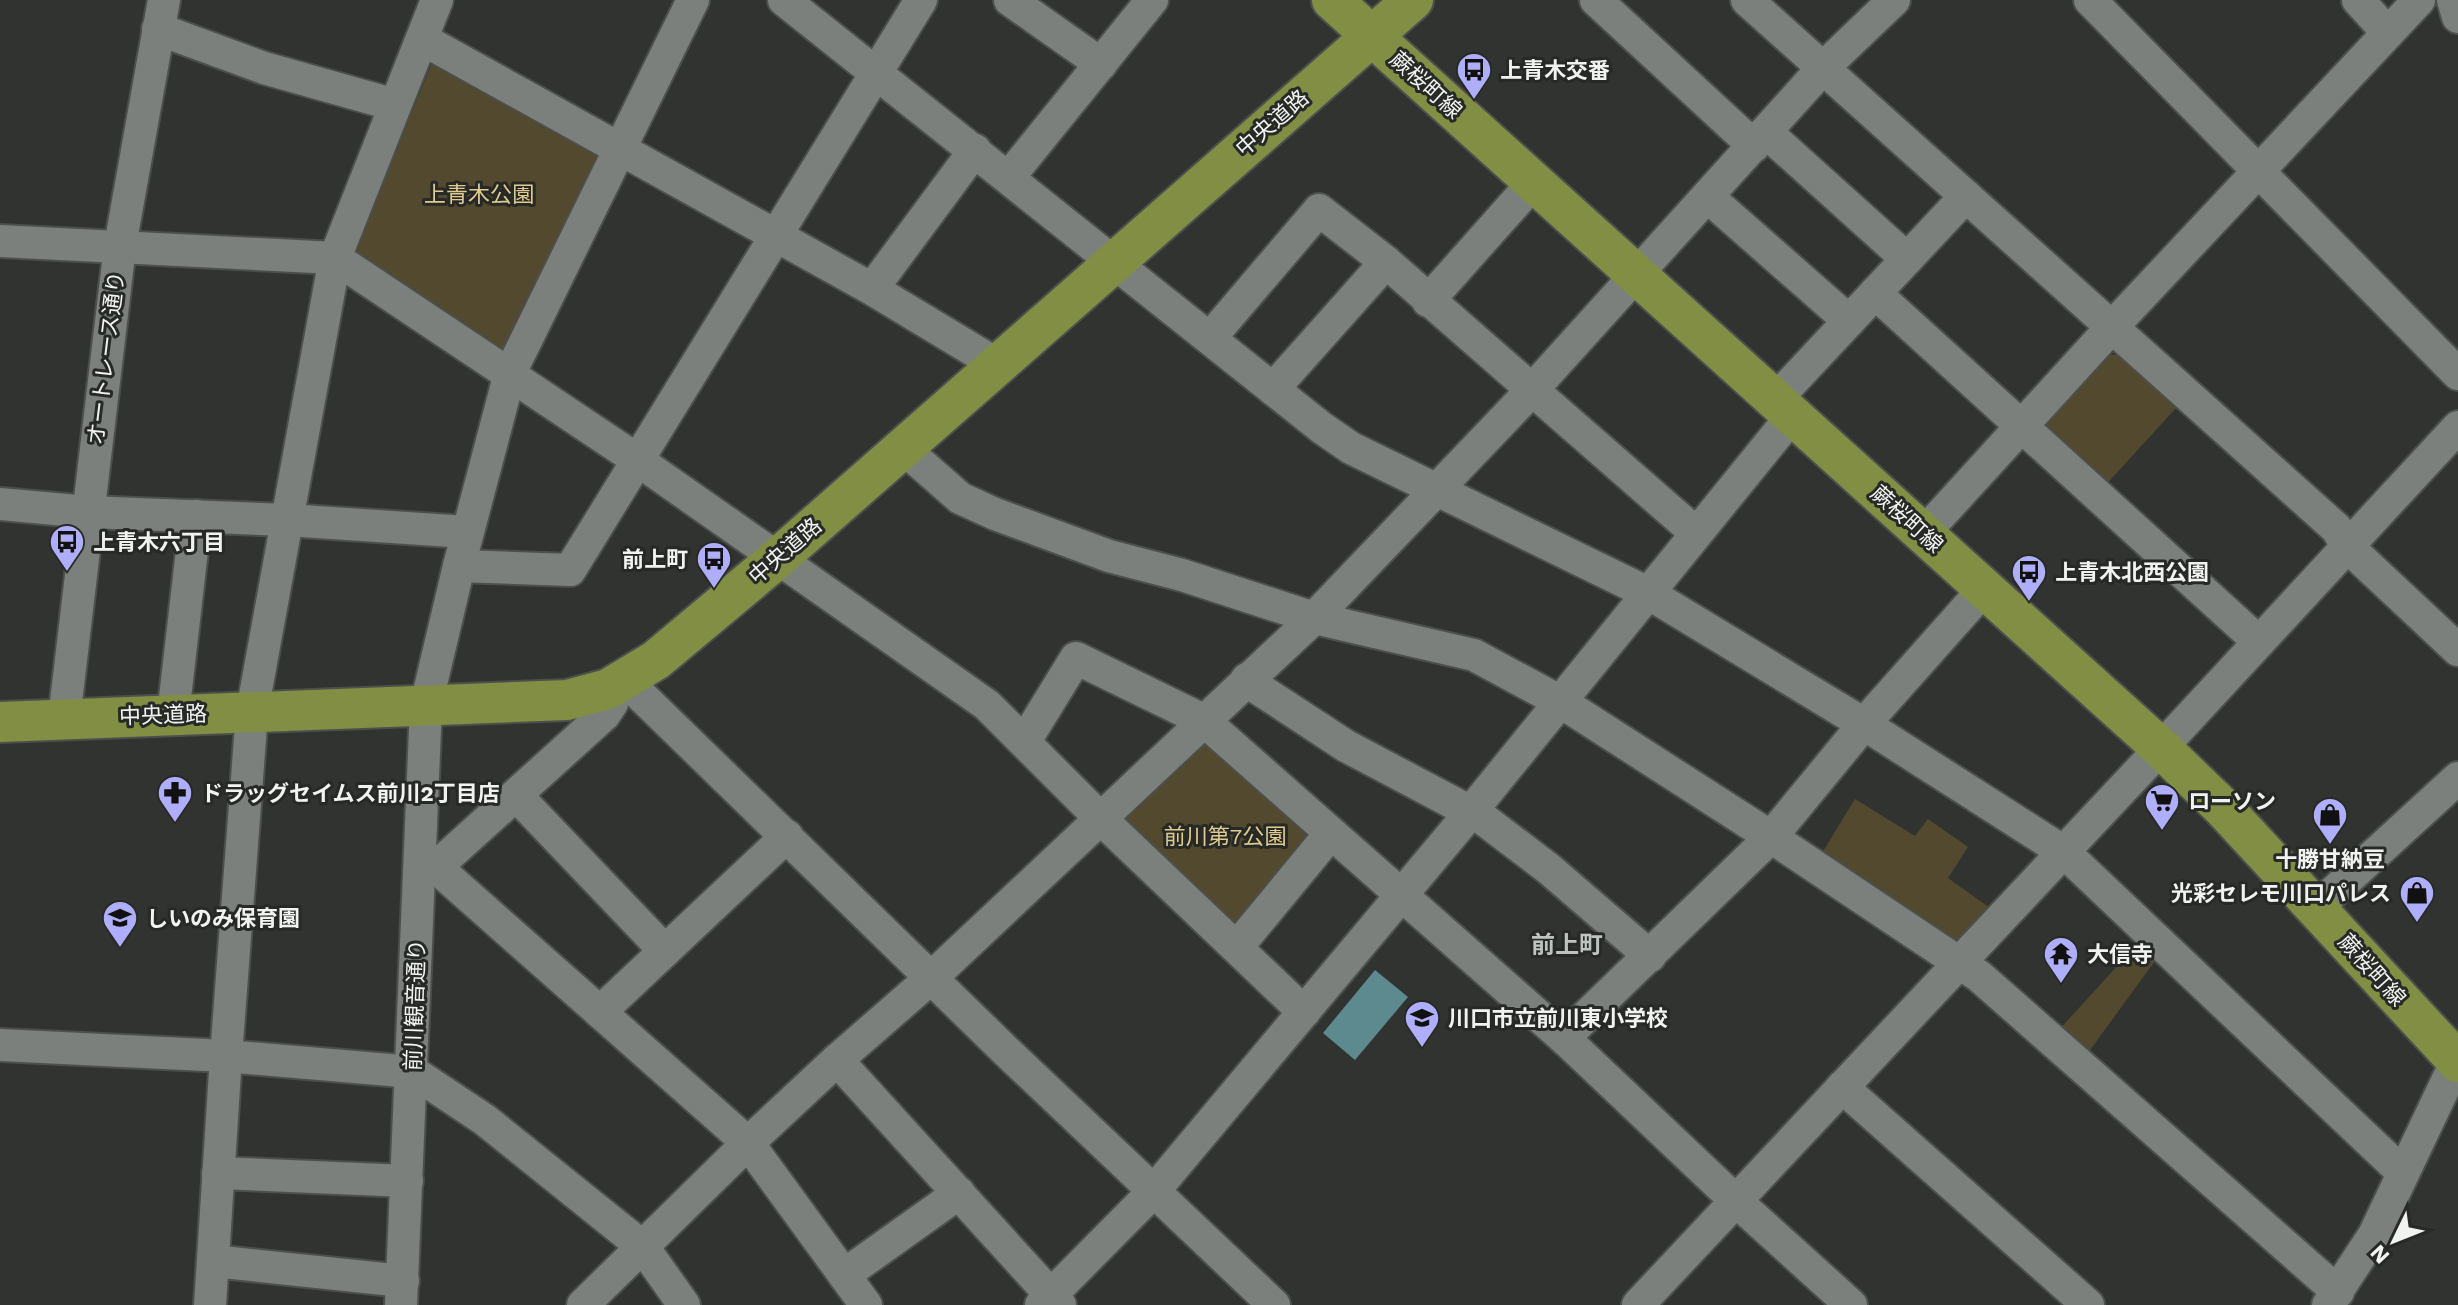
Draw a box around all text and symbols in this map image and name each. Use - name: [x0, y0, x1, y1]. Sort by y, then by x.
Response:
- street label: 蕨桜町線: [1385, 46, 1467, 124]
- bus stop icon: 上青木交番: [1455, 51, 1493, 101]
- place label: 上青木交番: [1500, 58, 1610, 83]
- street label: 中央道路: [1231, 85, 1313, 161]
- park label: 上青木公園: [424, 182, 534, 207]
- street label: オートレース通り: [83, 270, 129, 446]
- street label: 蕨桜町線: [1866, 480, 1948, 558]
- street label: 中央道路: [744, 513, 826, 589]
- bus stop icon: 上青木六丁目: [48, 523, 86, 573]
- place label: 上青木六丁目: [93, 530, 225, 555]
- bus stop icon: 前上町: [695, 540, 733, 590]
- place label: 前上町: [622, 547, 688, 572]
- bus stop icon: 上青木北西公園: [2010, 553, 2048, 603]
- place label: 上青木北西公園: [2055, 560, 2209, 585]
- street label: 中央道路: [119, 701, 207, 729]
- pharmacy icon: ドラッグセイムス前川2丁目店: [156, 774, 194, 824]
- place label: ドラッグセイムス前川2丁目店: [201, 781, 500, 806]
- supermarket icon: ローソン: [2143, 782, 2181, 832]
- place label: ローソン: [2188, 789, 2276, 814]
- shop icon: 十勝甘納豆: [2311, 796, 2349, 846]
- park label: 前川第7公園: [1164, 824, 1286, 849]
- place label: 十勝甘納豆: [2275, 847, 2385, 872]
- shop icon: 光彩セレモ川口パレス: [2398, 874, 2436, 924]
- place label: 光彩セレモ川口パレス: [2171, 881, 2391, 906]
- school or university icon: しいのみ保育園: [101, 899, 139, 949]
- place label: しいのみ保育園: [146, 906, 300, 931]
- street label: 蕨桜町線: [2333, 929, 2411, 1011]
- district label: 前上町: [1531, 931, 1603, 959]
- temple icon: 大信寺: [2042, 935, 2080, 985]
- street label: 前川観音通り: [400, 939, 430, 1071]
- place label: 大信寺: [2087, 942, 2153, 967]
- school or university icon: 川口市立前川東小学校: [1403, 999, 1441, 1049]
- place label: 川口市立前川東小学校: [1448, 1006, 1668, 1031]
- north arrow: [2354, 1201, 2434, 1281]
- text: N: [2365, 1240, 2394, 1269]

